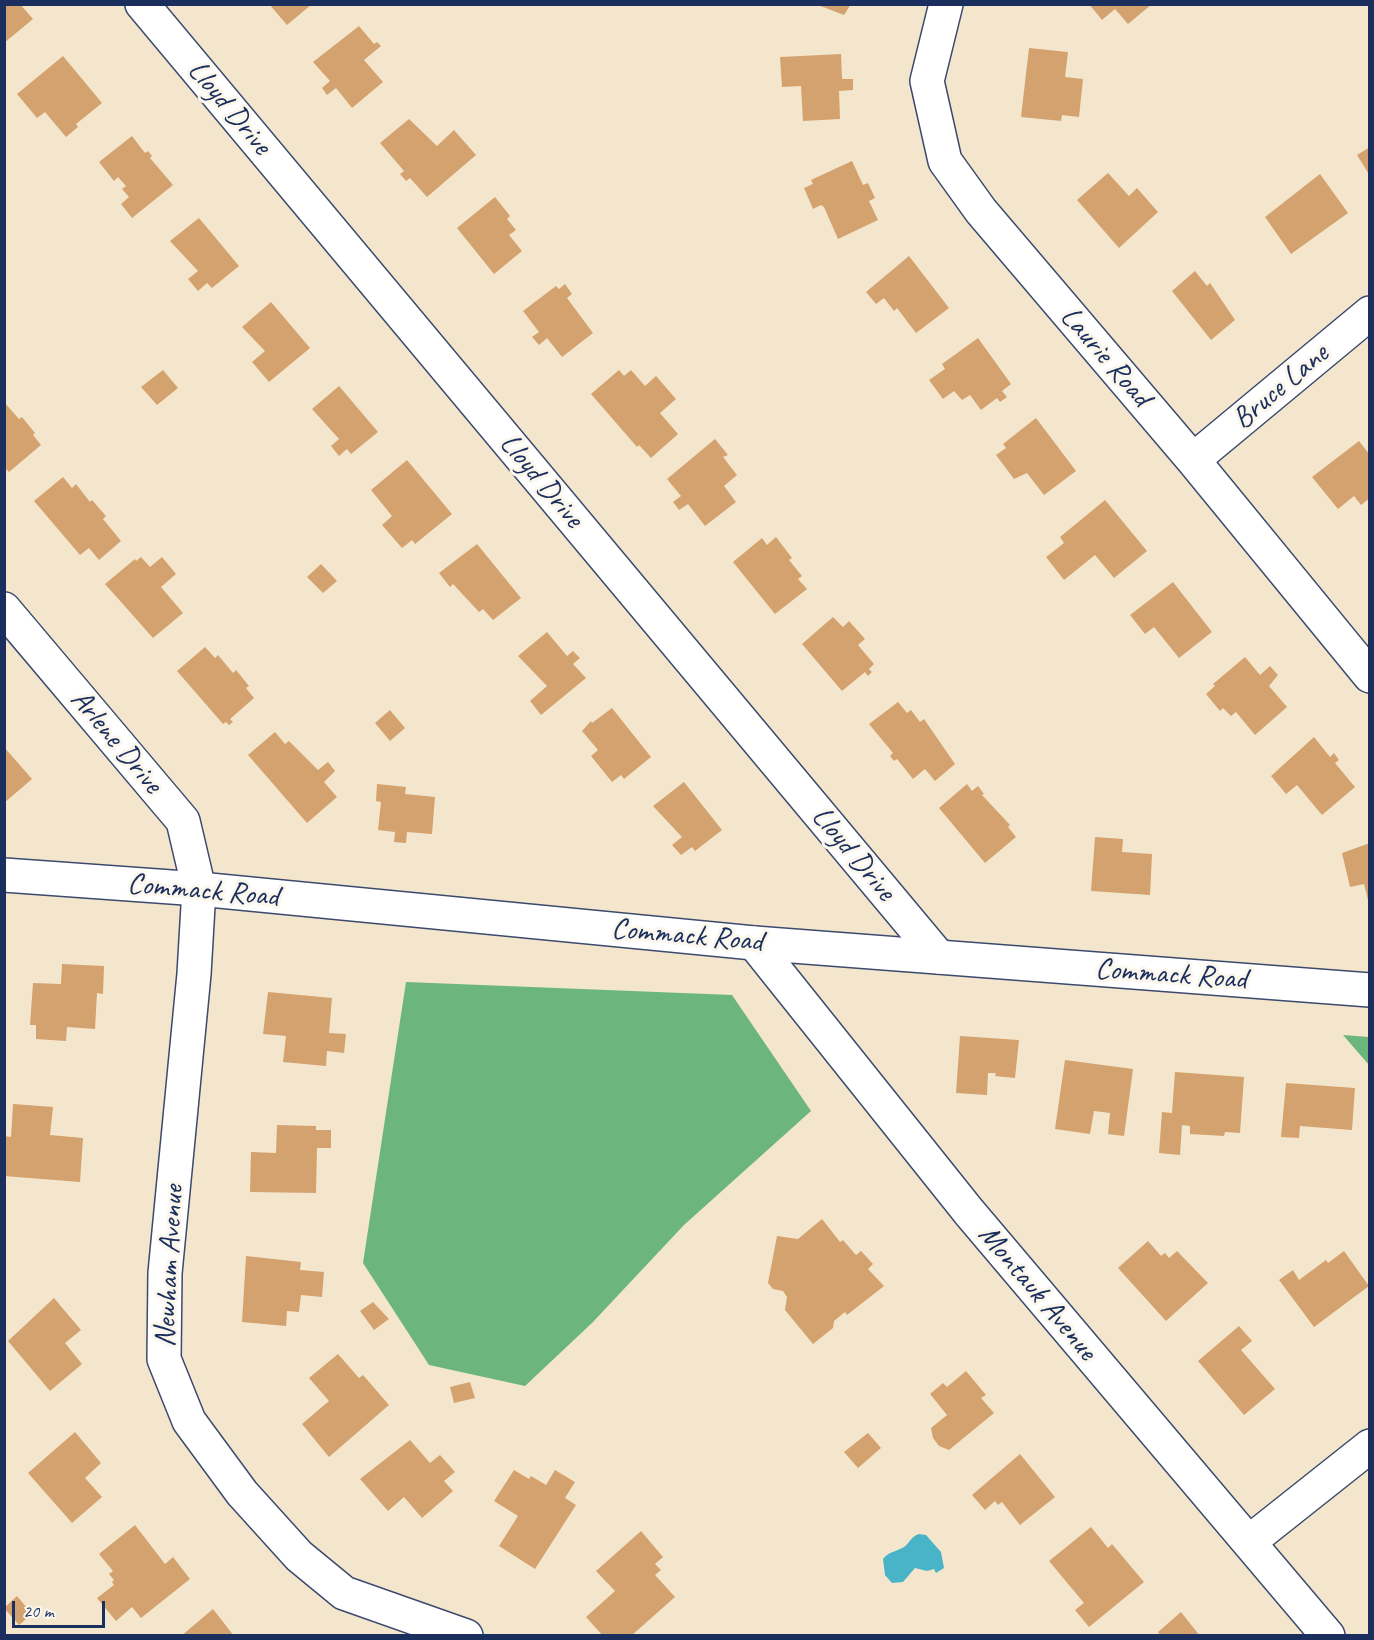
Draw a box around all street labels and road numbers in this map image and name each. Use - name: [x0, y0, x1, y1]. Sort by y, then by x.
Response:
- street label: Lloyd Drive: [179, 54, 279, 162]
- street label: Laurie Road: [1052, 300, 1158, 414]
- street label: Bruce Lane: [1226, 337, 1336, 437]
- street label: Lloyd Drive: [491, 427, 591, 535]
- street label: Arlene Drive: [62, 683, 170, 801]
- street label: Lloyd Drive: [803, 800, 903, 908]
- street label: Commack Road: [126, 866, 280, 916]
- street label: Commack Road: [610, 911, 764, 961]
- street label: Commack Road: [1094, 952, 1248, 998]
- street label: Newham Avenue: [148, 1184, 192, 1348]
- street label: Montauk Avenue: [970, 1218, 1104, 1368]

